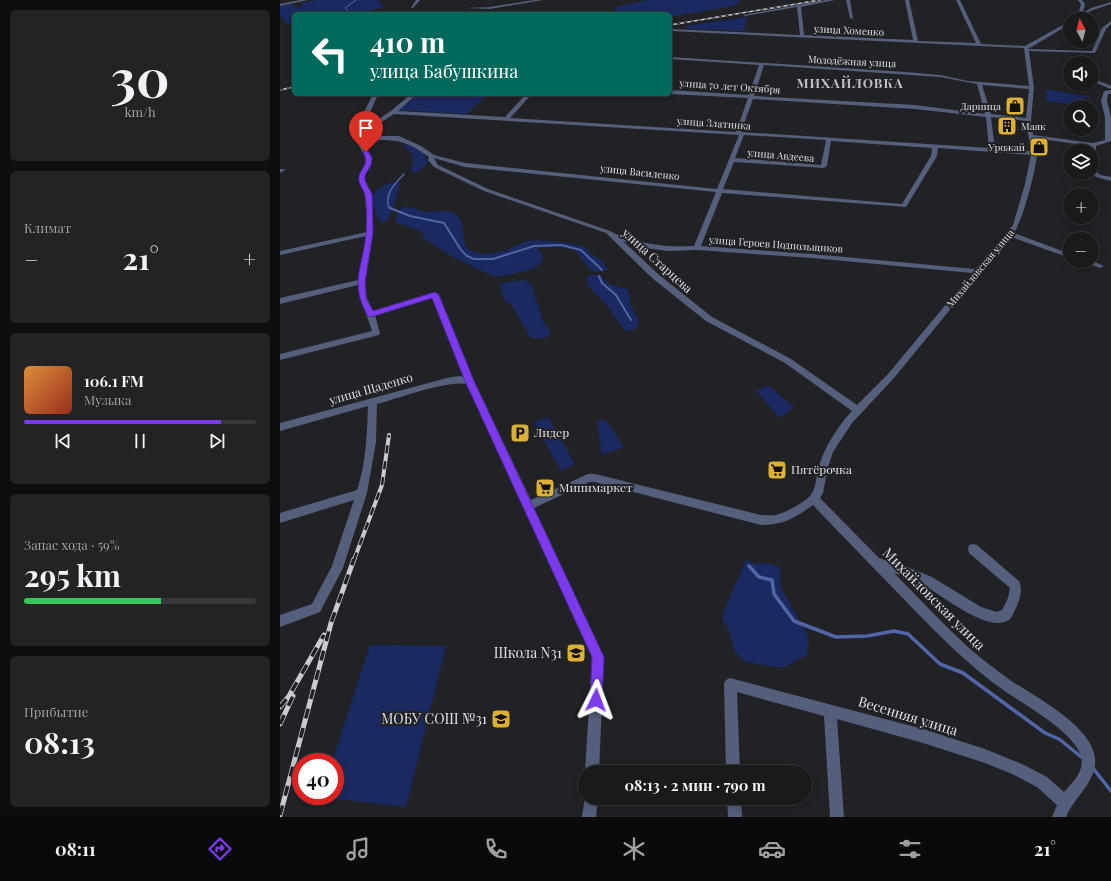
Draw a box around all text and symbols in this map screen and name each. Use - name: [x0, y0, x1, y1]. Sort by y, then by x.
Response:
- north arrow: [1063, 12, 1099, 48]
- map controls: [1063, 12, 1099, 268]
- street label: улица Хоменко: [813, 21, 885, 39]
- text: 410 m: [370, 23, 445, 60]
- icon: left: [304, 28, 356, 80]
- text: 30: [111, 42, 169, 111]
- street label: Молодёжная улица: [807, 52, 897, 70]
- button: sound: [1063, 56, 1099, 92]
- text: улица Бабушкина: [370, 59, 518, 83]
- district label: МИХАЙЛОВКА: [796, 74, 904, 91]
- street label: улица 70 лет Октября: [678, 75, 782, 97]
- shop icon: Дарница: [1004, 95, 1026, 117]
- place label: Дарница: [960, 99, 1001, 113]
- button: search: [1063, 100, 1099, 136]
- text: km/h: [124, 103, 156, 120]
- pin: [349, 111, 383, 152]
- street label: улица Златника: [676, 113, 751, 133]
- building icon: Маяк: [996, 115, 1018, 137]
- icon: arrive: [355, 117, 377, 139]
- place label: Маяк: [1021, 119, 1046, 133]
- shop icon: Урожай: [1028, 136, 1050, 158]
- place label: Урожай: [987, 140, 1025, 154]
- button: layers: [1063, 144, 1099, 180]
- street label: улица Авдеева: [746, 145, 815, 165]
- street label: улица Василенко: [599, 161, 681, 183]
- button: +: [1063, 188, 1099, 224]
- text: Климат: [24, 219, 71, 236]
- street label: улица Старцева: [618, 224, 696, 296]
- street label: Михайловская улица: [943, 226, 1017, 310]
- street label: улица Героев Подпольщиков: [708, 232, 844, 256]
- button: −: [1063, 232, 1099, 268]
- text: 21°: [122, 238, 159, 278]
- text: −: [24, 244, 38, 274]
- text: +: [243, 244, 256, 274]
- street label: улица Щаденко: [326, 368, 415, 408]
- text: 106.1 FM: [84, 371, 144, 391]
- text: Музыка: [84, 391, 132, 408]
- parking icon: Лидер: [509, 422, 531, 444]
- place label: Лидер: [533, 424, 569, 440]
- icon: previous: [52, 430, 74, 452]
- icon: pause: [129, 430, 151, 452]
- icon: next: [206, 430, 228, 452]
- supermarket icon: Пятёрочка: [766, 459, 788, 481]
- place label: Пятёрочка: [791, 461, 852, 477]
- supermarket icon: Минимаркет: [534, 477, 556, 499]
- place label: Минимаркет: [559, 479, 633, 495]
- text: Запас хода · 59%: [24, 536, 119, 553]
- street label: Михайловская улица: [879, 543, 990, 654]
- text: 295 km: [24, 555, 121, 595]
- school or university icon: Школа N31: [565, 642, 587, 664]
- place label: Школа N31: [494, 643, 562, 662]
- position arrow: [575, 679, 617, 721]
- street label: Весенняя улица: [856, 691, 960, 740]
- text: Прибытие: [24, 703, 88, 720]
- school or university icon: МОБУ СОШ №31: [490, 708, 512, 730]
- place label: МОБУ СОШ №31: [381, 709, 487, 728]
- text: 08:13: [24, 722, 95, 762]
- speed limit sign: 40: [292, 753, 344, 805]
- text: 08:13 · 2 мин · 790 m: [624, 775, 766, 795]
- icon: directions: [206, 835, 234, 863]
- icon: music: [344, 835, 372, 863]
- icon: phone: [482, 835, 510, 863]
- icon: climate: [620, 835, 648, 863]
- icon: car: [758, 835, 786, 863]
- icon: filters: [896, 835, 924, 863]
- text: 08:11: [55, 837, 96, 861]
- text: 21°: [1034, 837, 1056, 861]

